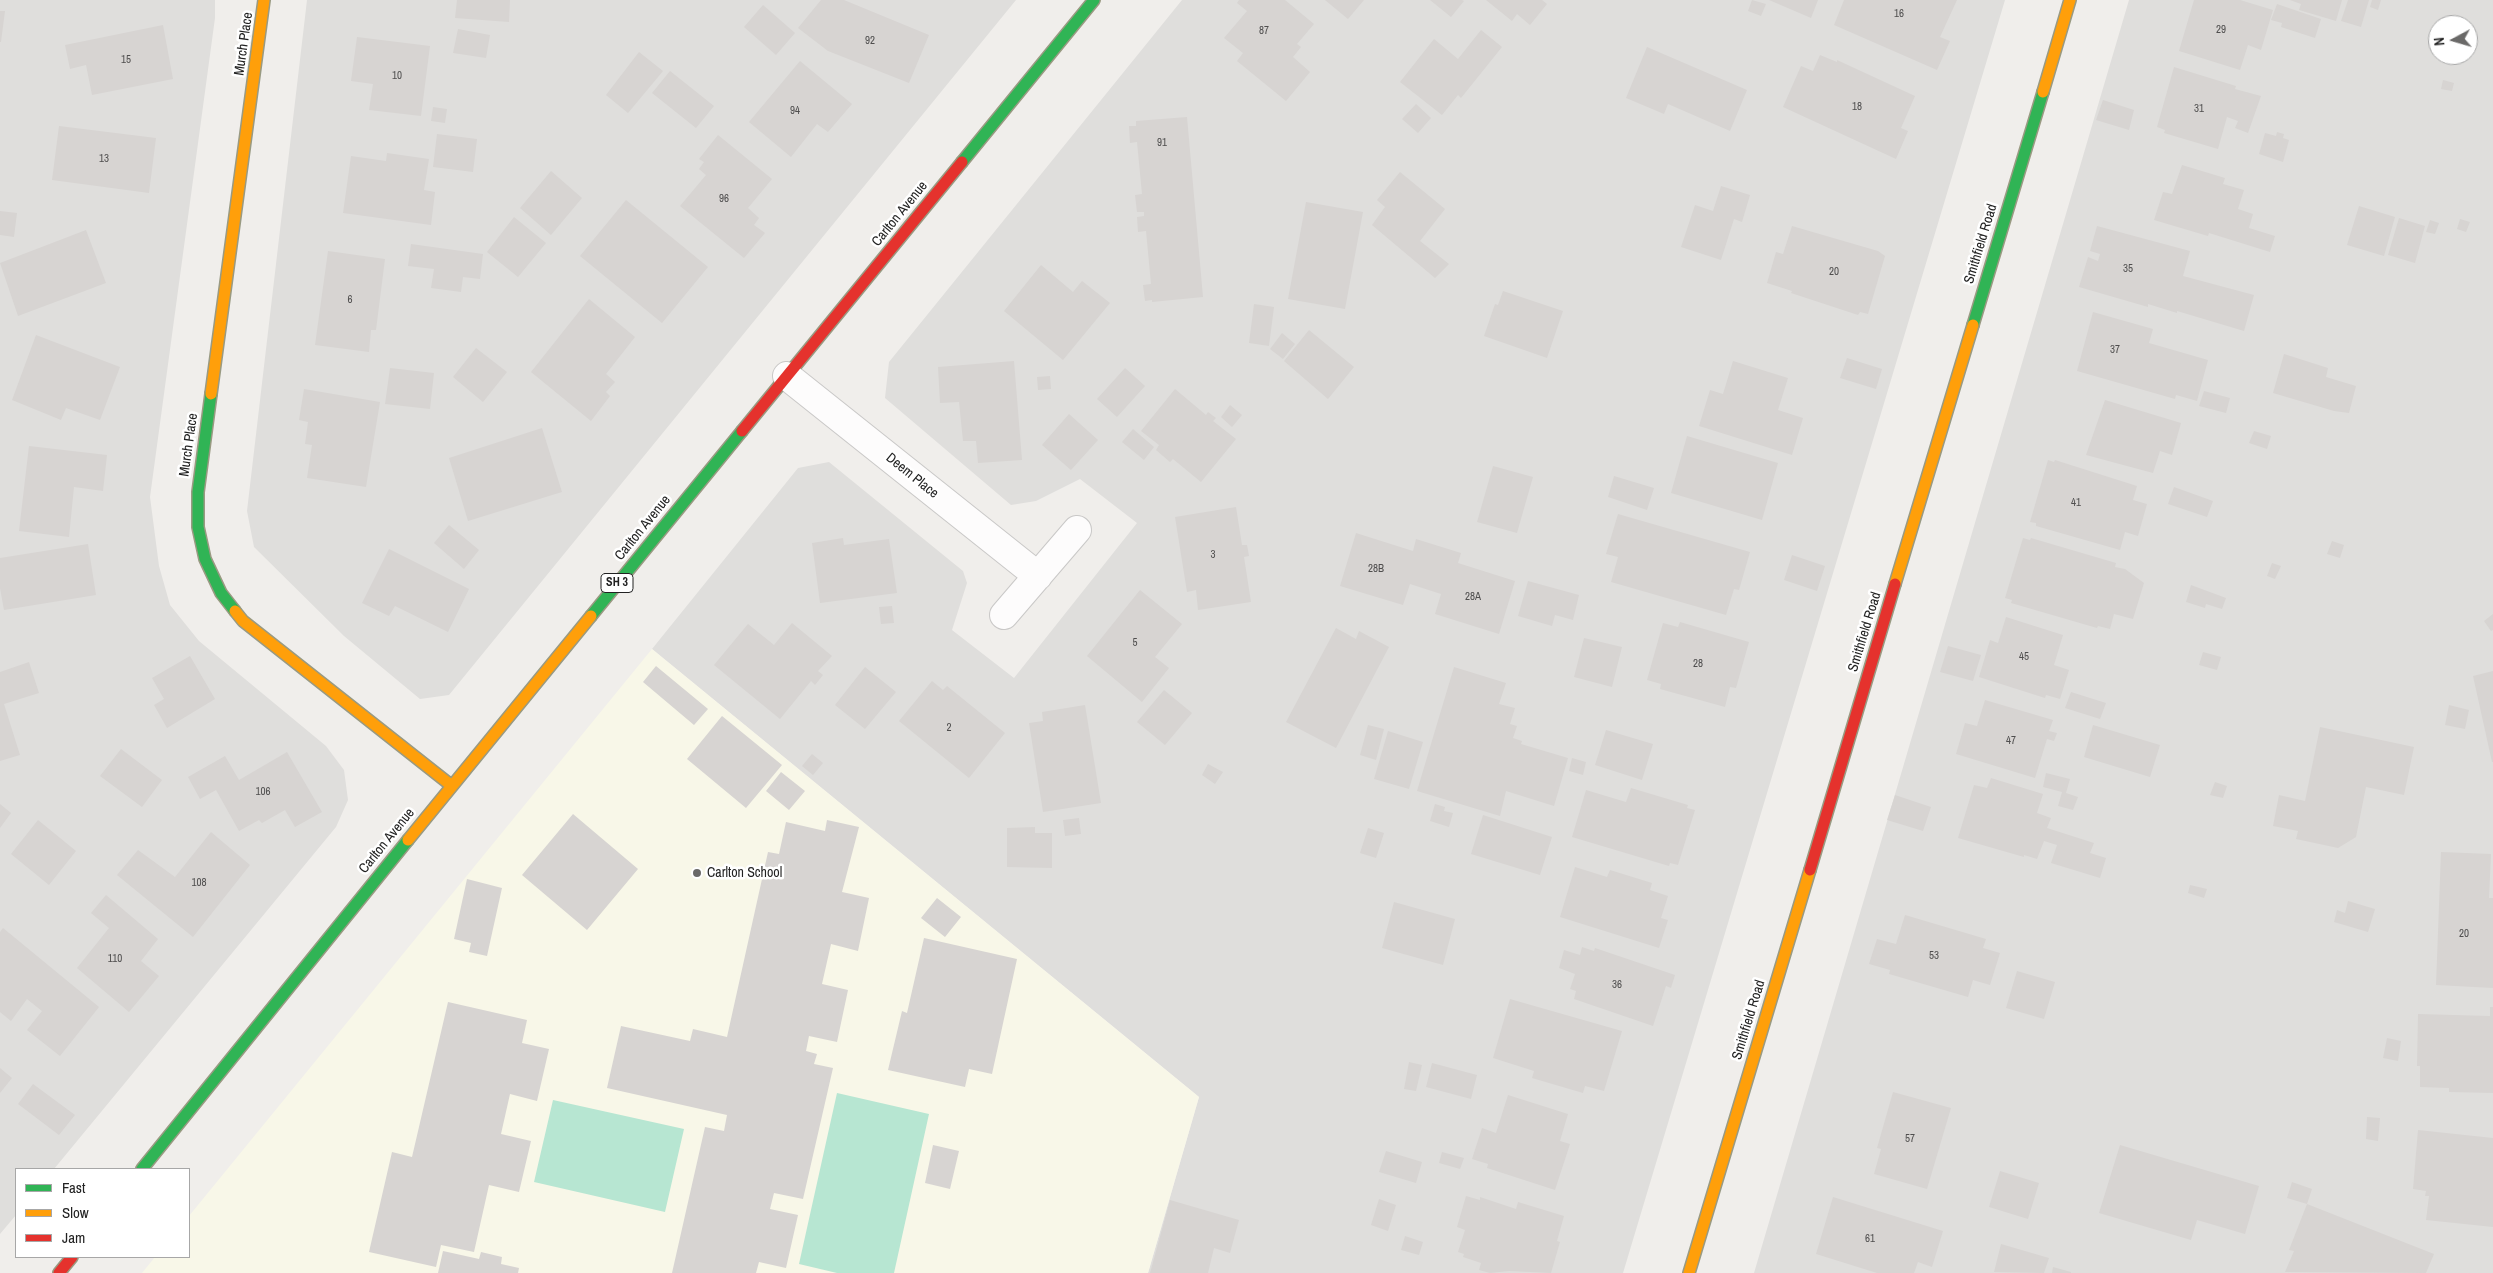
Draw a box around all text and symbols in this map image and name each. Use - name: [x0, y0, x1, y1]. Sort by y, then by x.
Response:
- house number: 16: [1894, 7, 1904, 21]
- street label: Murch Place: [231, 11, 257, 77]
- north arrow: [2428, 15, 2478, 65]
- house number: 29: [2216, 23, 2226, 37]
- house number: 87: [1259, 24, 1269, 38]
- house number: 92: [865, 34, 875, 48]
- text: N: [2430, 36, 2448, 47]
- house number: 15: [121, 53, 131, 67]
- house number: 10: [392, 69, 402, 83]
- house number: 18: [1852, 100, 1862, 114]
- house number: 31: [2194, 102, 2204, 116]
- house number: 94: [790, 104, 800, 118]
- house number: 91: [1157, 136, 1167, 150]
- house number: 13: [99, 152, 109, 166]
- street label: Carlton Avenue: [869, 178, 931, 250]
- house number: 96: [719, 192, 729, 206]
- street label: Smithfield Road: [1961, 202, 2001, 286]
- house number: 35: [2123, 262, 2133, 276]
- house number: 20: [1829, 265, 1839, 279]
- house number: 6: [347, 293, 353, 307]
- house number: 37: [2110, 343, 2120, 357]
- street label: Murch Place: [176, 412, 202, 478]
- street label: Deem Place: [882, 450, 942, 502]
- street label: Carlton Avenue: [612, 492, 674, 564]
- house number: 41: [2071, 496, 2081, 510]
- house number: 3: [1210, 548, 1216, 562]
- house number: 28B: [1368, 562, 1384, 576]
- road number: SH 3: [601, 574, 633, 592]
- house number: 28A: [1465, 590, 1481, 604]
- street label: Smithfield Road: [1845, 590, 1885, 674]
- house number: 5: [1132, 636, 1138, 650]
- house number: 45: [2019, 650, 2029, 664]
- house number: 28: [1693, 657, 1703, 671]
- house number: 2: [946, 721, 952, 735]
- house number: 47: [2006, 734, 2016, 748]
- house number: 106: [255, 785, 271, 799]
- street label: Carlton Avenue: [356, 805, 418, 877]
- place label: Carlton School: [707, 865, 782, 881]
- marker: Carlton School: [691, 867, 703, 879]
- house number: 108: [191, 876, 207, 890]
- house number: 20: [2459, 927, 2469, 941]
- house number: 53: [1929, 949, 1939, 963]
- house number: 110: [108, 952, 122, 966]
- house number: 36: [1612, 978, 1622, 992]
- street label: Smithfield Road: [1729, 978, 1769, 1062]
- house number: 57: [1905, 1132, 1915, 1146]
- legend: [15, 1168, 190, 1258]
- text: Fast: [62, 1177, 85, 1198]
- text: Slow: [62, 1202, 89, 1223]
- text: Jam: [62, 1227, 85, 1248]
- house number: 61: [1865, 1232, 1875, 1246]

